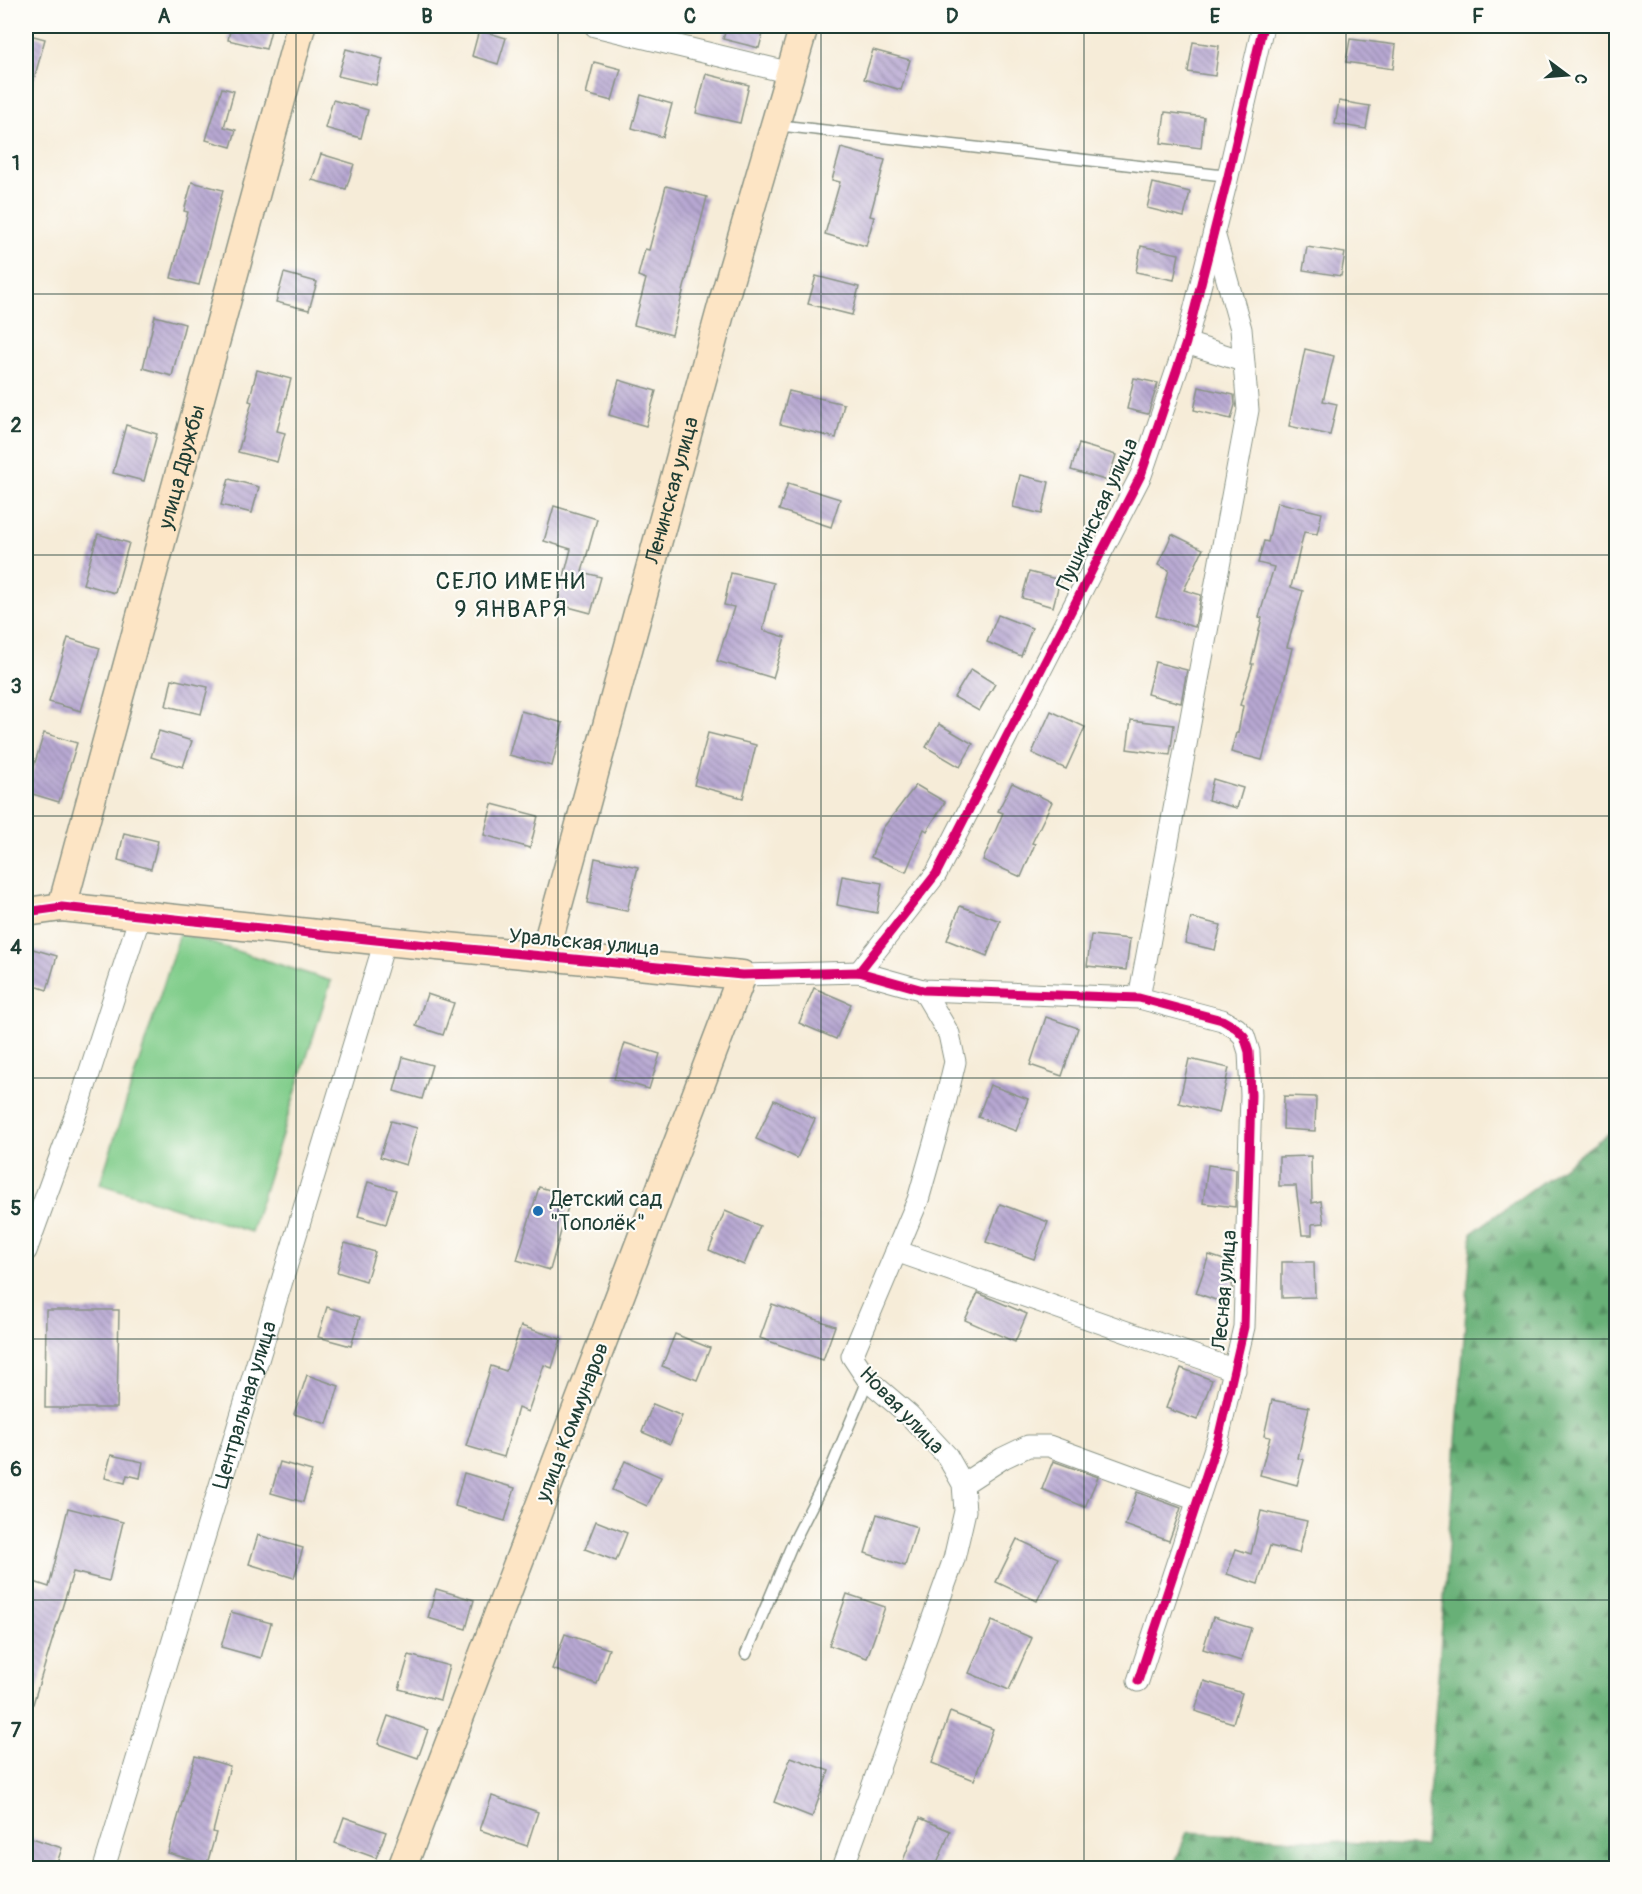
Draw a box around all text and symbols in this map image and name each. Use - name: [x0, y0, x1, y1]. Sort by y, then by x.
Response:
- text: A: [158, 4, 171, 29]
- text: B: [421, 4, 433, 29]
- text: C: [684, 4, 696, 29]
- text: D: [946, 4, 959, 29]
- text: E: [1210, 4, 1221, 29]
- text: F: [1472, 4, 1484, 29]
- north arrow: [1537, 45, 1597, 105]
- text: С: [1569, 71, 1591, 86]
- text: 1: [12, 151, 20, 176]
- street label: улица Дружбы: [152, 402, 212, 533]
- text: 2: [10, 413, 22, 438]
- street label: Ленинская улица: [639, 414, 705, 568]
- street label: Пушкинская улица: [1050, 434, 1145, 595]
- district label: СЕЛО ИМЕНИ 9 ЯНВАРЯ: [436, 567, 586, 624]
- text: 3: [10, 674, 22, 699]
- street label: Уральская улица: [508, 922, 660, 963]
- text: 4: [10, 935, 22, 960]
- place label: Детский сад "Тополёк": [549, 1186, 662, 1237]
- text: 5: [11, 1196, 22, 1221]
- marker: Детский сад "Тополёк": [531, 1204, 545, 1218]
- street label: Лесная улица: [1206, 1229, 1243, 1352]
- street label: Центральная улица: [207, 1318, 283, 1492]
- street label: улица Коммунаров: [529, 1339, 615, 1507]
- street label: Новая улица: [853, 1361, 950, 1460]
- text: 6: [10, 1457, 22, 1482]
- text: 7: [11, 1718, 22, 1743]

